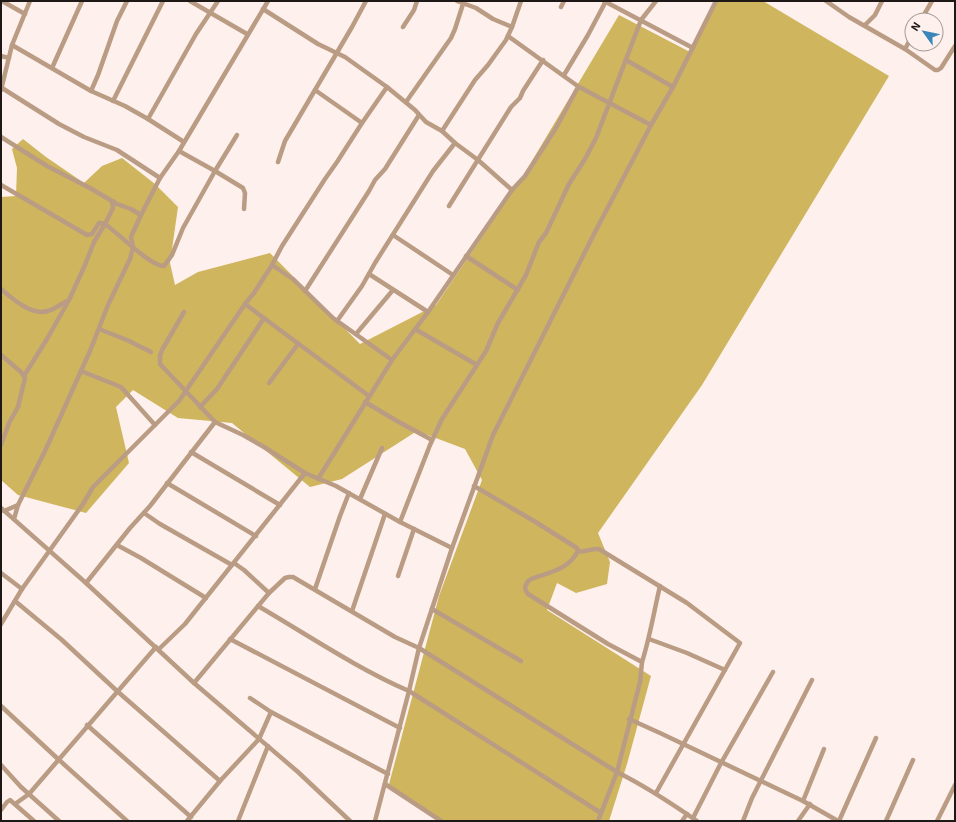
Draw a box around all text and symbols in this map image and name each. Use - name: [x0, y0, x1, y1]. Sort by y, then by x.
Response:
- north arrow: [904, 12, 944, 52]
- text: N: [908, 19, 923, 33]

